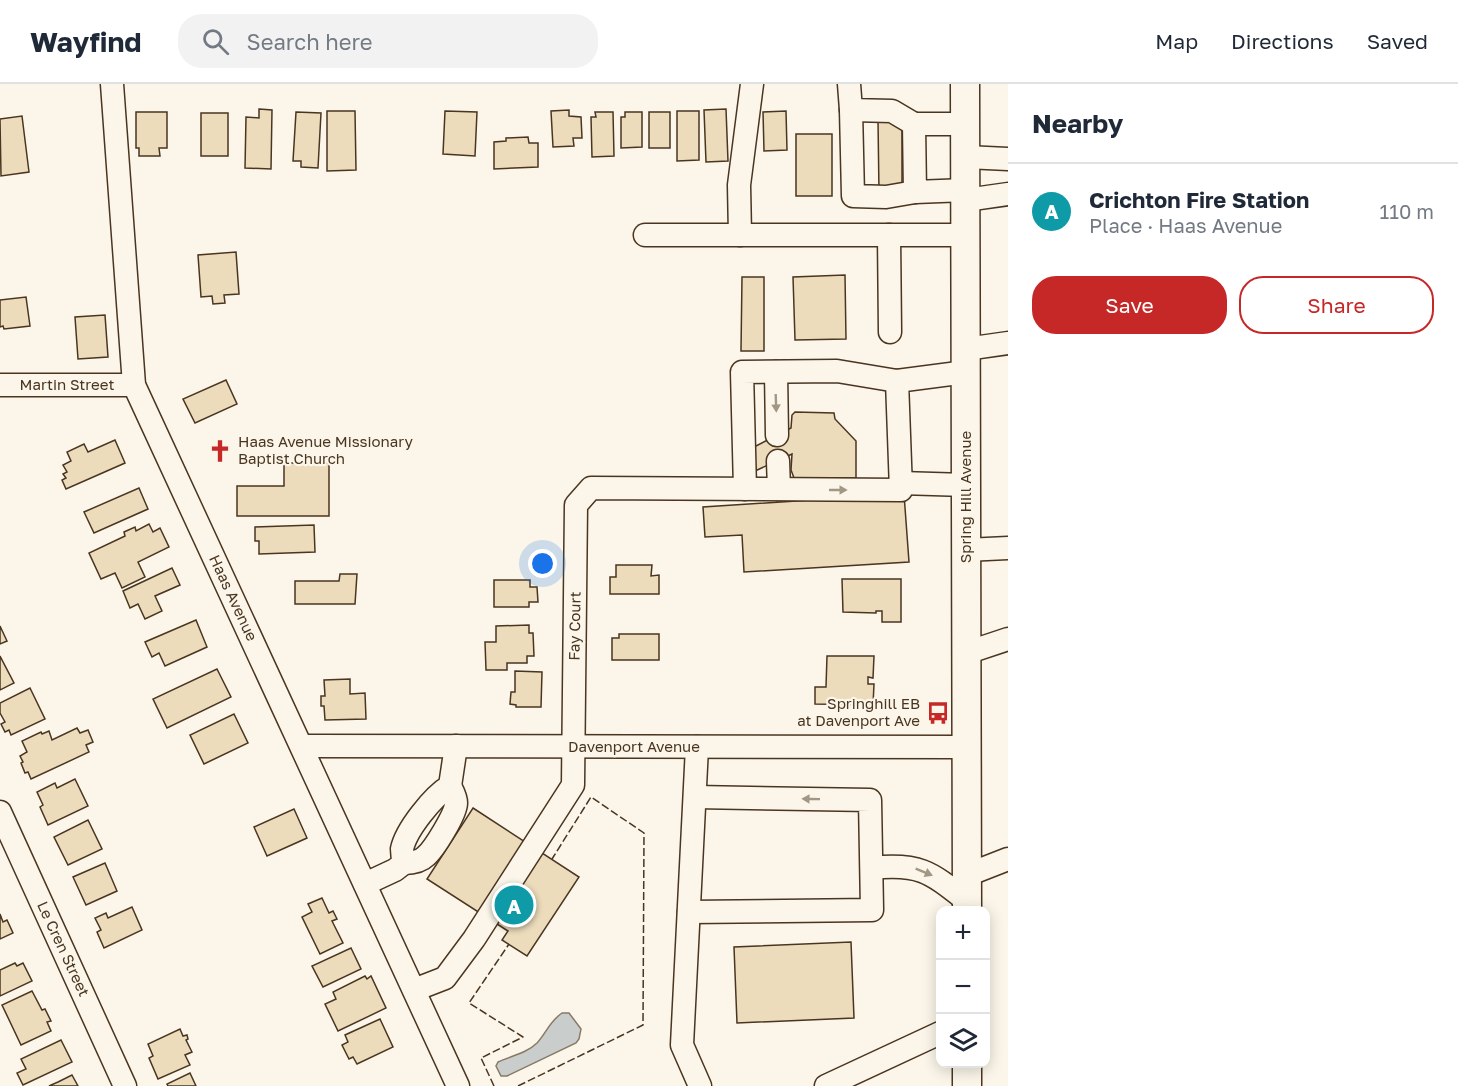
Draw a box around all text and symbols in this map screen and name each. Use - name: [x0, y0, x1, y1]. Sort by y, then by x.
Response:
- search box: [178, 14, 598, 68]
- text: Wayfind: [30, 25, 142, 58]
- icon: search: [199, 25, 232, 58]
- text: Search here: [247, 28, 373, 55]
- text: Map: [1155, 28, 1198, 54]
- text: Directions: [1231, 28, 1334, 54]
- text: Saved: [1367, 28, 1428, 54]
- text: Nearby: [1032, 108, 1123, 139]
- text: Crichton Fire Station: [1089, 186, 1309, 213]
- text: A: [1044, 199, 1059, 223]
- text: 110 m: [1380, 199, 1434, 223]
- text: Place · Haas Avenue: [1089, 213, 1282, 237]
- button: Save: [1032, 276, 1227, 334]
- button: Share: [1239, 276, 1434, 334]
- street label: Martin Street: [20, 375, 114, 393]
- one-way arrow: [772, 394, 781, 413]
- street label: Spring Hill Avenue: [956, 430, 974, 563]
- place label: Haas Avenue Missionary Baptist Church: [238, 432, 414, 467]
- church icon: Haas Avenue Missionary Baptist Church: [207, 438, 233, 464]
- one-way arrow: [828, 485, 847, 495]
- your location: [528, 549, 557, 578]
- street label: Haas Avenue: [206, 552, 262, 644]
- street label: Fay Court: [564, 591, 584, 661]
- place label: Springhill EB at Davenport Ave: [797, 694, 920, 729]
- bus stop icon: Springhill EB at Davenport Ave: [925, 700, 951, 726]
- street label: Davenport Avenue: [568, 737, 700, 755]
- one-way arrow: [802, 794, 821, 804]
- one-way arrow: [915, 867, 933, 877]
- pin: A: [494, 882, 534, 928]
- street label: Le Cren Street: [34, 898, 94, 999]
- map controls: [936, 906, 990, 1068]
- button: +: [936, 906, 990, 960]
- button: −: [936, 960, 990, 1014]
- button: layers: [936, 1014, 990, 1068]

